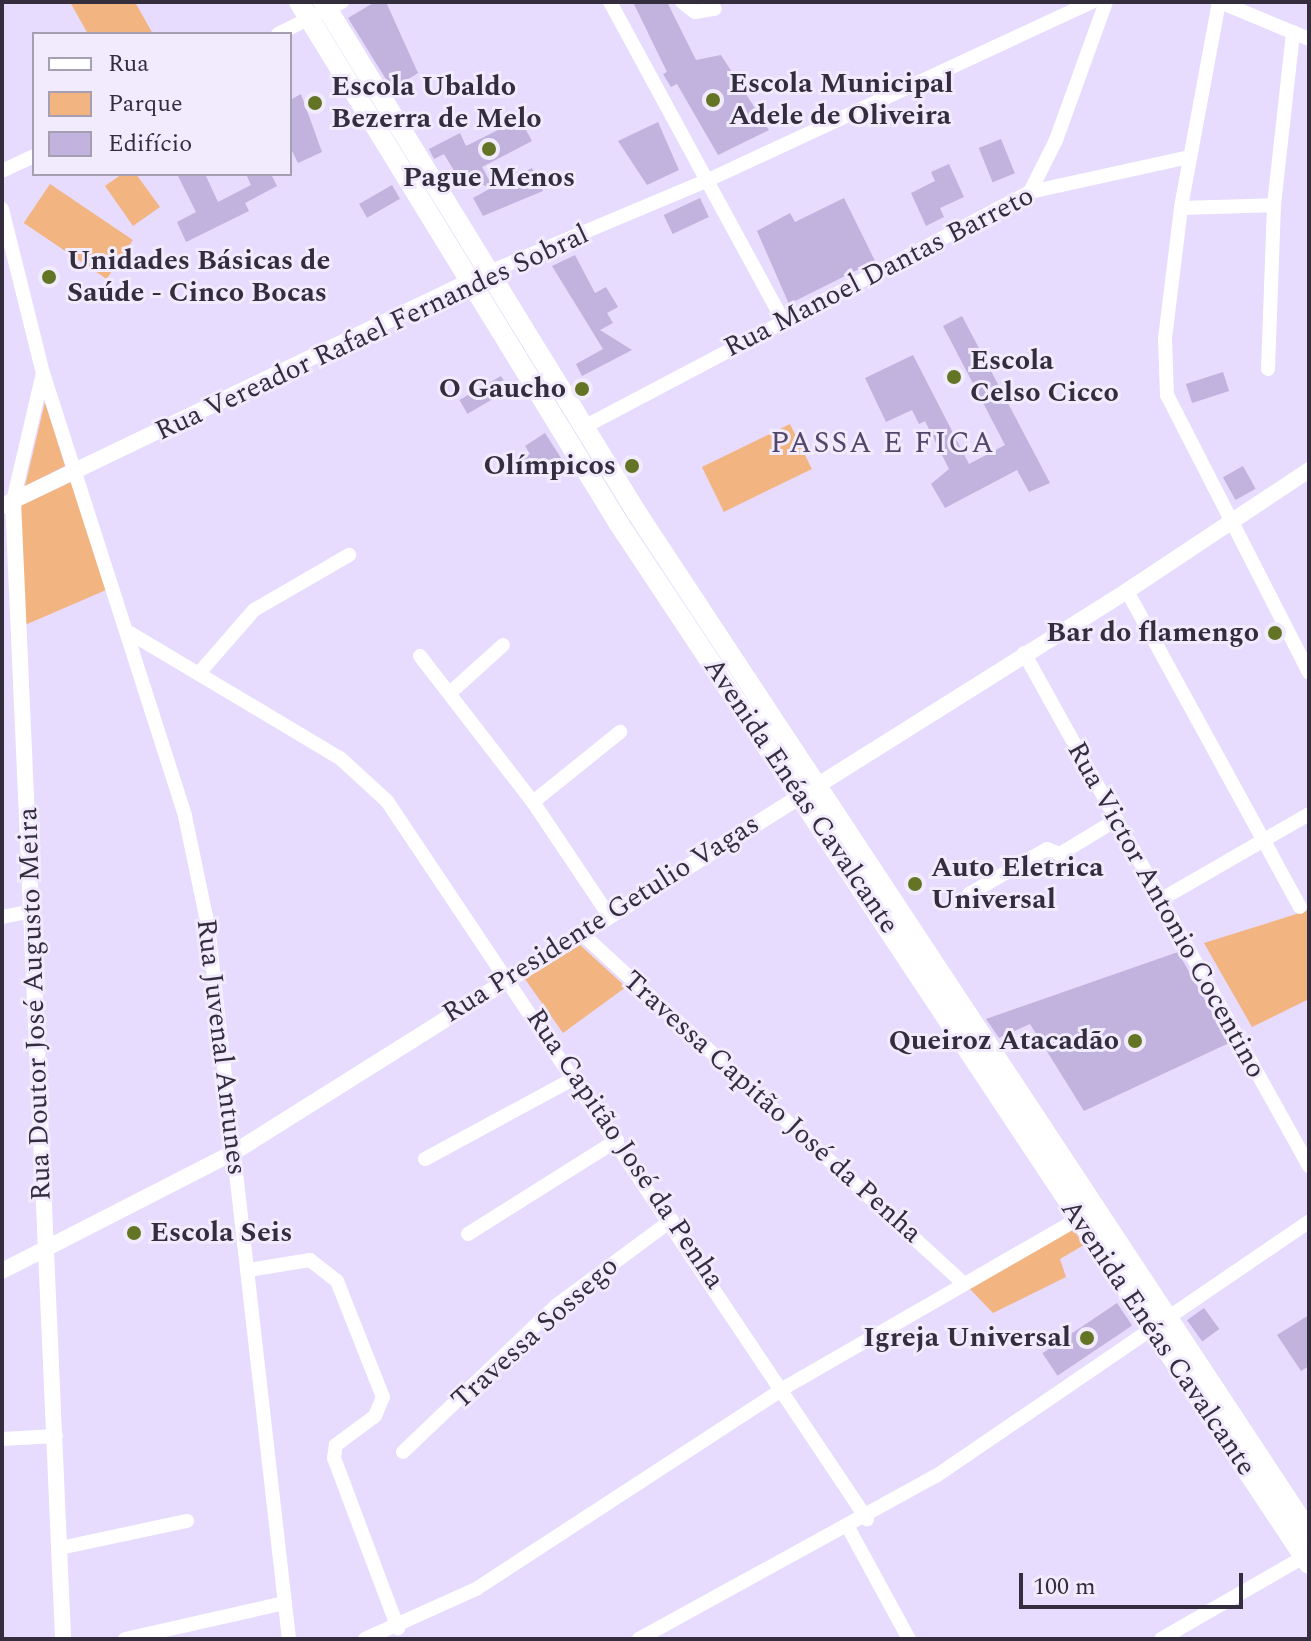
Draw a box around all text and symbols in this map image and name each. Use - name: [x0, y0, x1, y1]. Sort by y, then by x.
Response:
- legend: [32, 32, 292, 176]
- text: Rua: [108, 46, 149, 82]
- place label: Escola Municipal Adele de Oliveira: [729, 67, 953, 133]
- place label: Escola Ubaldo Bezerra de Melo: [331, 70, 542, 136]
- text: Parque: [108, 86, 183, 122]
- marker: Escola Municipal Adele de Oliveira: [704, 91, 722, 109]
- marker: Escola Ubaldo Bezerra de Melo: [306, 94, 324, 112]
- text: Edifício: [108, 126, 192, 162]
- marker: Pague Menos: [480, 140, 498, 158]
- place label: Pague Menos: [403, 161, 575, 195]
- street label: Rua Manoel Dantas Barreto: [719, 179, 1039, 365]
- street label: Rua Vereador Rafael Fernandes Sobral: [150, 218, 594, 448]
- place label: Unidades Básicas de Saúde - Cinco Bocas: [67, 244, 331, 310]
- marker: Unidades Básicas de Saúde - Cinco Bocas: [38, 266, 60, 288]
- place label: Escola Celso Cicco: [970, 344, 1119, 410]
- marker: Escola Celso Cicco: [945, 368, 963, 386]
- place label: O Gaucho: [439, 372, 566, 406]
- marker: O Gaucho: [573, 380, 591, 398]
- district label: PASSA E FICA: [770, 425, 996, 461]
- place label: Olímpicos: [483, 449, 616, 483]
- marker: Olímpicos: [623, 457, 641, 475]
- place label: Bar do flamengo: [1046, 616, 1259, 650]
- marker: Bar do flamengo: [1266, 624, 1284, 642]
- street label: Avenida Enéas Cavalcante: [696, 652, 906, 940]
- street label: Rua Victor Antonio Cocentino: [1059, 736, 1273, 1084]
- street label: Rua Doutor José Augusto Meira: [11, 807, 59, 1201]
- street label: Rua Presidente Getulio Vagas: [436, 807, 766, 1031]
- place label: Auto Eletrica Universal: [931, 851, 1104, 917]
- marker: Auto Eletrica Universal: [906, 875, 924, 893]
- street label: Rua Juvenal Antunes: [189, 917, 253, 1177]
- street label: Travessa Capitão José da Penha: [616, 964, 928, 1250]
- street label: Rua Capitão José da Penha: [519, 1002, 731, 1296]
- place label: Queiroz Atacadão: [889, 1024, 1119, 1058]
- marker: Queiroz Atacadão: [1126, 1032, 1144, 1050]
- street label: Avenida Enéas Cavalcante: [1053, 1194, 1263, 1482]
- place label: Escola Seis: [150, 1216, 292, 1250]
- marker: Escola Seis: [125, 1224, 143, 1242]
- street label: Travessa Sossego: [445, 1249, 625, 1417]
- place label: Igreja Universal: [863, 1321, 1071, 1355]
- marker: Igreja Universal: [1078, 1329, 1096, 1347]
- scale bar: [1023, 1557, 1247, 1607]
- text: 100 m: [1033, 1569, 1096, 1605]

